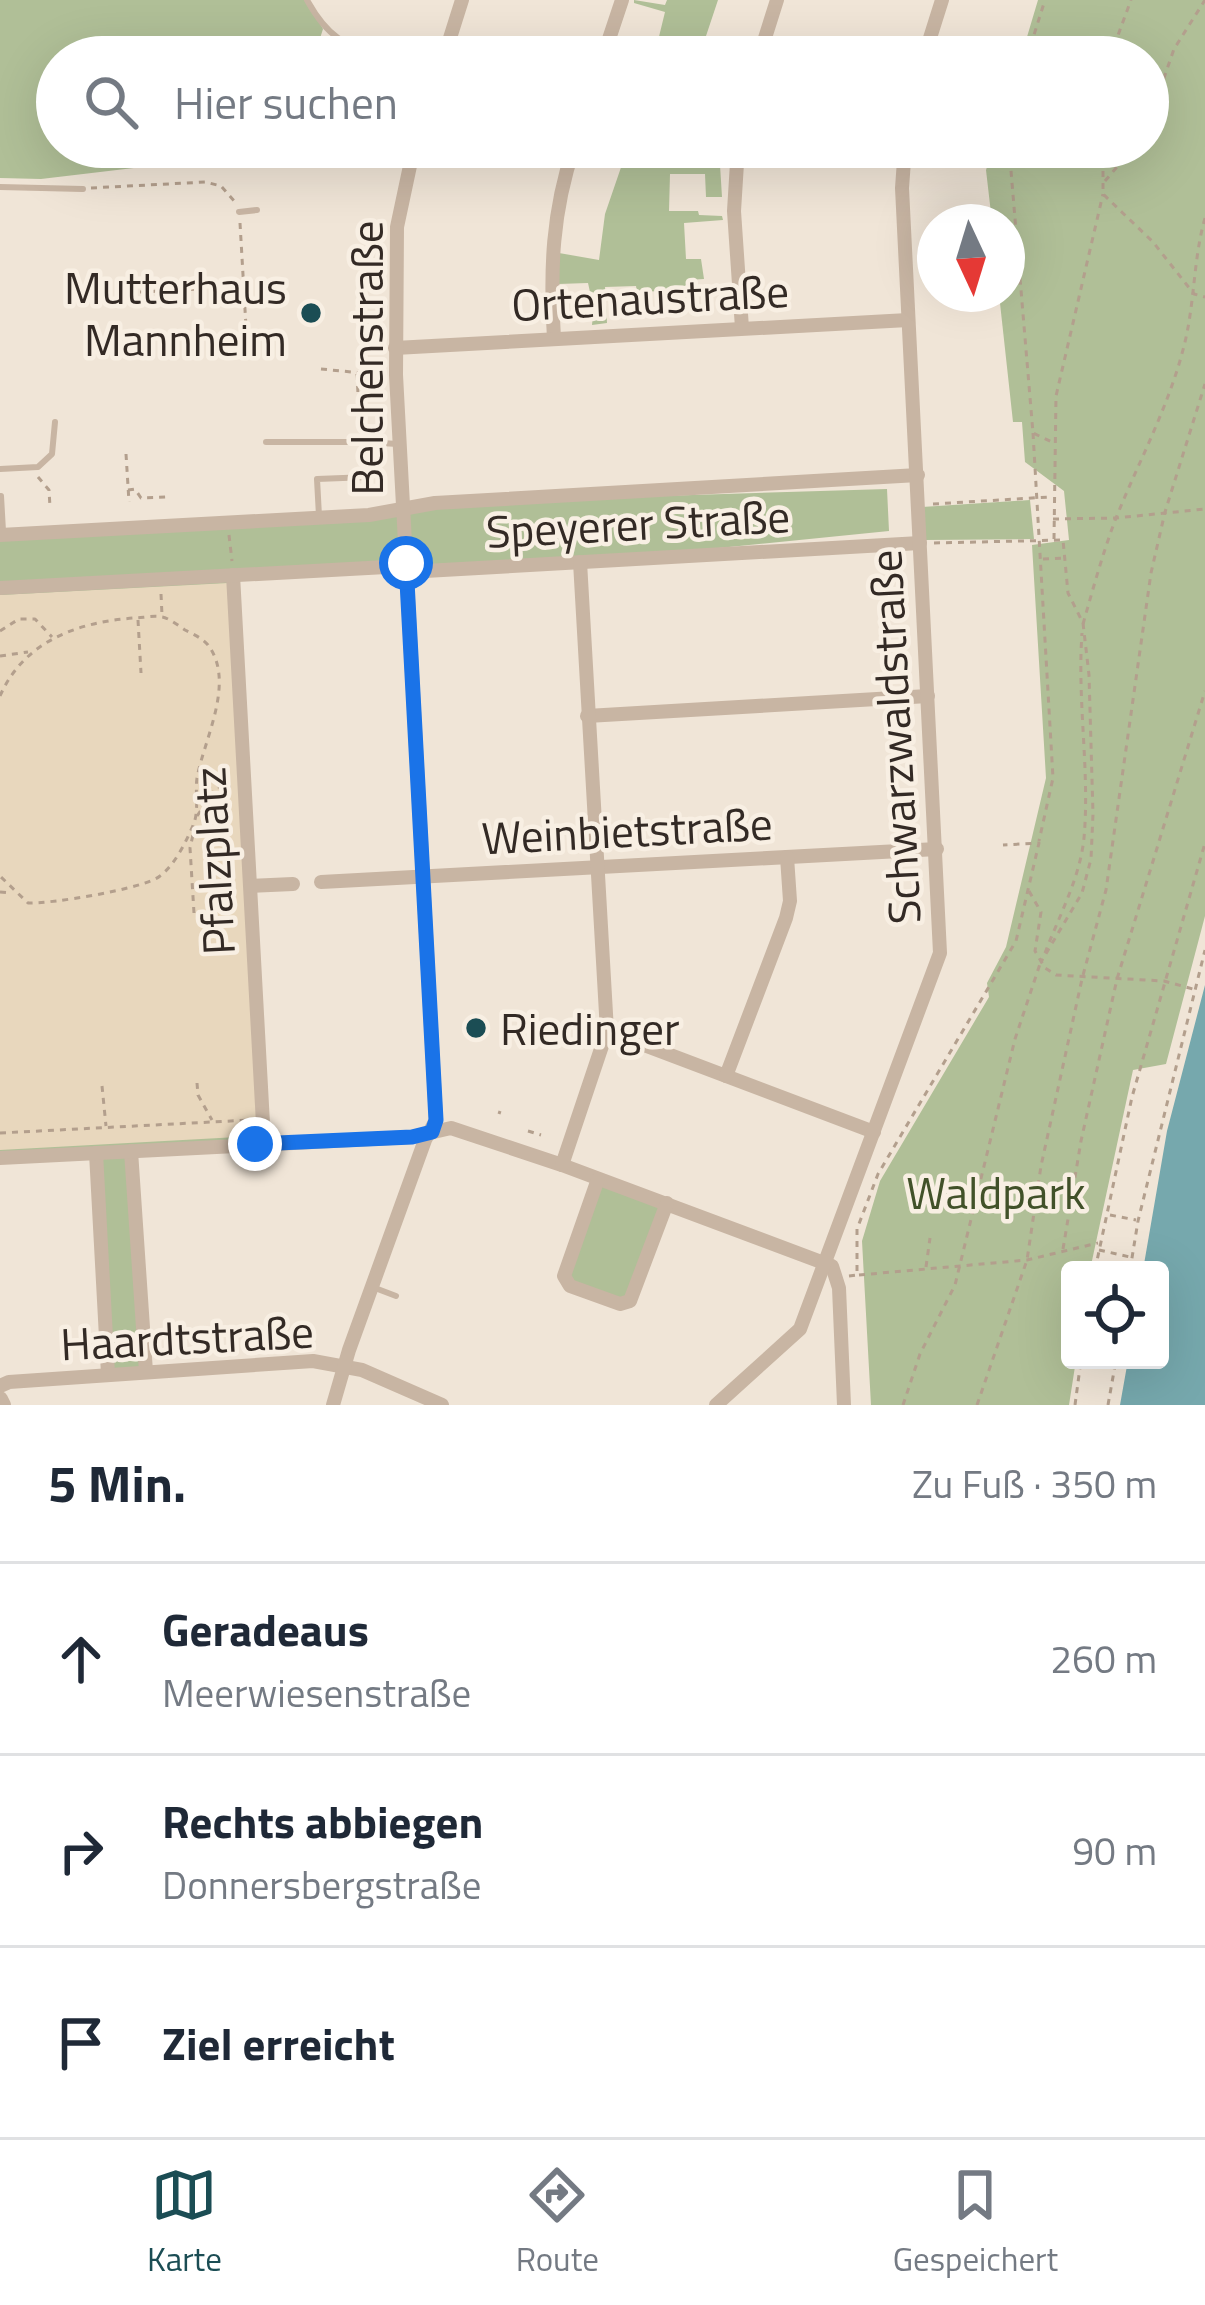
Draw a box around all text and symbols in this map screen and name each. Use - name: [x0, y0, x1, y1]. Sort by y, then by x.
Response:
- search box: [36, 36, 1169, 168]
- text: Hier suchen: [174, 68, 398, 136]
- icon: search: [78, 69, 144, 135]
- north arrow: [917, 204, 1025, 312]
- street label: Belchenstraße: [332, 221, 400, 495]
- place label: Mutterhaus Mannheim: [64, 253, 287, 373]
- street label: Ortenaustraße: [510, 256, 790, 338]
- marker: Mutterhaus Mannheim: [298, 300, 324, 326]
- street label: Speyerer Straße: [484, 481, 792, 565]
- route start: [379, 536, 433, 590]
- street label: Schwarzwaldstraße: [850, 548, 938, 926]
- street label: Pfalzplatz: [174, 765, 252, 957]
- street label: Weinbietstraße: [480, 788, 774, 872]
- place label: Riedinger: [500, 994, 680, 1062]
- marker: Riedinger: [463, 1015, 489, 1041]
- route end: [228, 1117, 282, 1171]
- park label: Waldpark: [906, 1158, 1086, 1226]
- map controls: [1061, 1261, 1169, 1369]
- button: locate: [1061, 1261, 1169, 1369]
- street label: Haardtstraße: [59, 1296, 315, 1378]
- text: 5 Min.: [48, 1444, 186, 1522]
- text: Zu Fuß · 350 m: [912, 1454, 1157, 1513]
- text: Geradeaus: [162, 1595, 369, 1663]
- icon: ahead: [48, 1626, 114, 1692]
- text: 260 m: [1050, 1629, 1157, 1688]
- text: Meerwiesenstraße: [162, 1663, 471, 1722]
- text: Rechts abbiegen: [162, 1787, 483, 1855]
- icon: right: [48, 1818, 114, 1884]
- text: 90 m: [1072, 1821, 1157, 1880]
- text: Donnersbergstraße: [162, 1855, 481, 1914]
- text: Ziel erreicht: [162, 2009, 395, 2077]
- icon: arrive: [48, 2010, 114, 2076]
- tab: Karte: [147, 2162, 222, 2284]
- tab: Route: [516, 2162, 599, 2284]
- tab: Gespeichert: [893, 2162, 1058, 2284]

